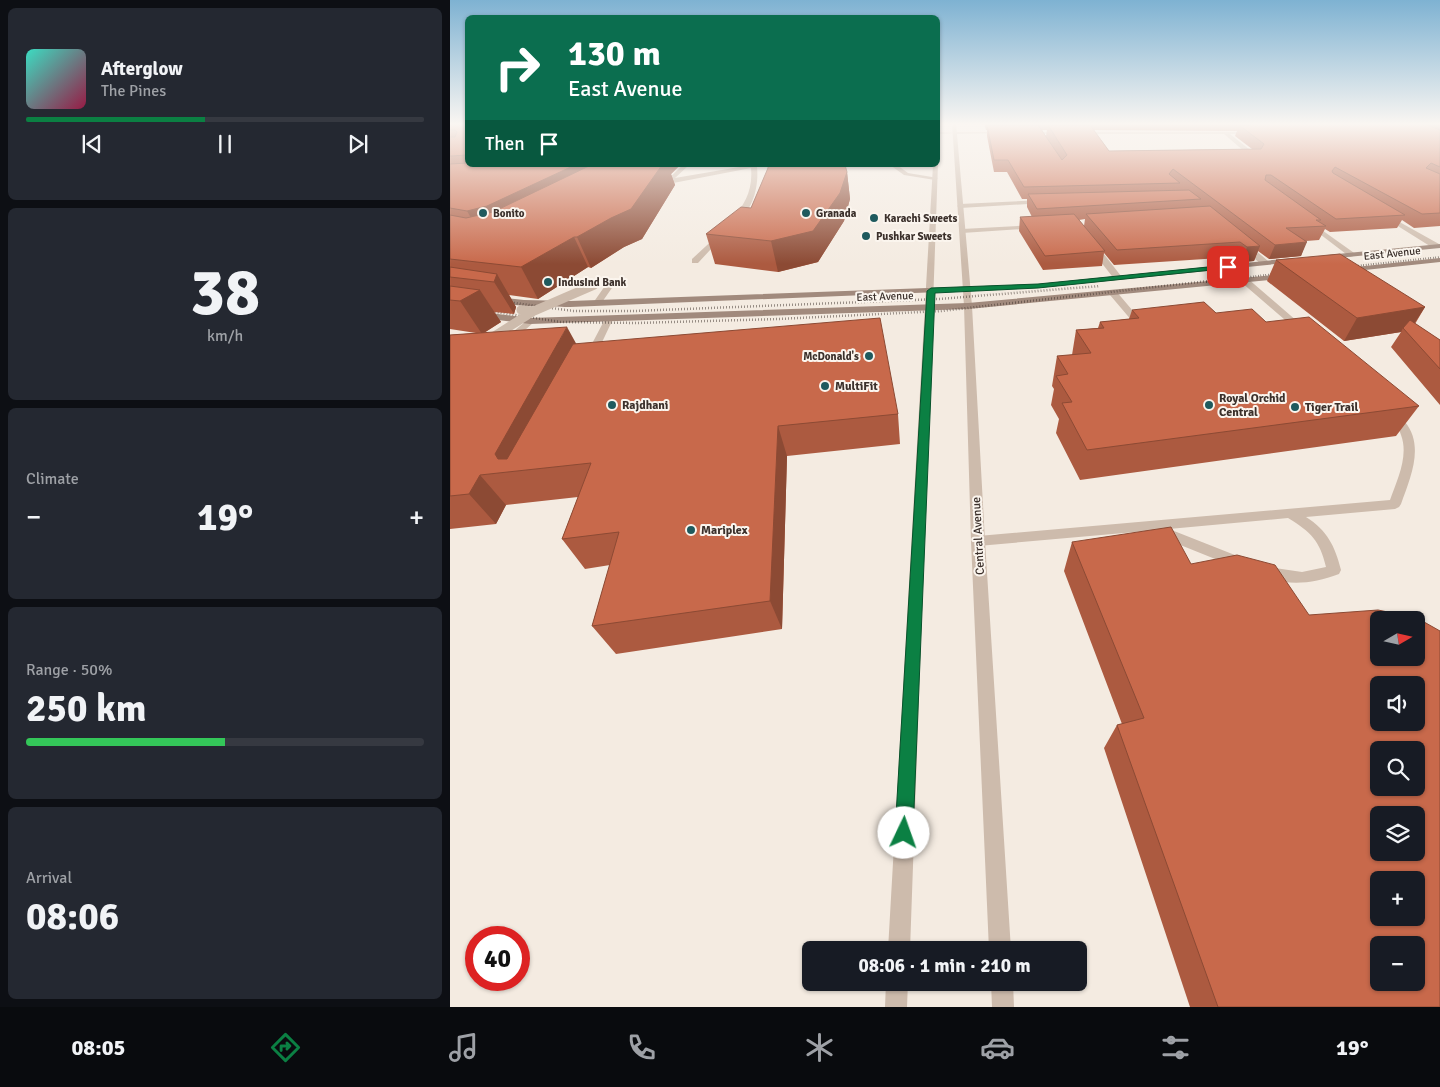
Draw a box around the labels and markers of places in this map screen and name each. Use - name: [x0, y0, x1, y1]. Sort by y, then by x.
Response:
- marker: Bonito: [477, 207, 489, 219]
- place label: Bonito: [493, 207, 525, 220]
- marker: Granada: [800, 207, 812, 219]
- place label: Granada: [816, 207, 857, 220]
- marker: Karachi Sweets: [868, 212, 880, 224]
- place label: Karachi Sweets: [884, 212, 957, 225]
- marker: Pushkar Sweets: [860, 230, 872, 242]
- place label: Pushkar Sweets: [876, 230, 952, 243]
- pin: [1207, 246, 1249, 288]
- marker: IndusInd Bank: [542, 276, 554, 288]
- place label: IndusInd Bank: [558, 276, 627, 289]
- place label: McDonald's: [803, 350, 859, 363]
- marker: McDonald's: [863, 350, 875, 362]
- place label: MultiFit: [835, 379, 878, 394]
- marker: MultiFit: [819, 380, 831, 392]
- place label: Royal Orchid Central: [1219, 391, 1286, 420]
- place label: Rajdhani: [622, 398, 668, 413]
- marker: Rajdhani: [606, 399, 618, 411]
- marker: Royal Orchid Central: [1203, 399, 1215, 411]
- place label: Tiger Trail: [1305, 400, 1358, 415]
- marker: Tiger Trail: [1289, 401, 1301, 413]
- place label: Mariplex: [701, 523, 748, 538]
- marker: Mariplex: [685, 524, 697, 536]

